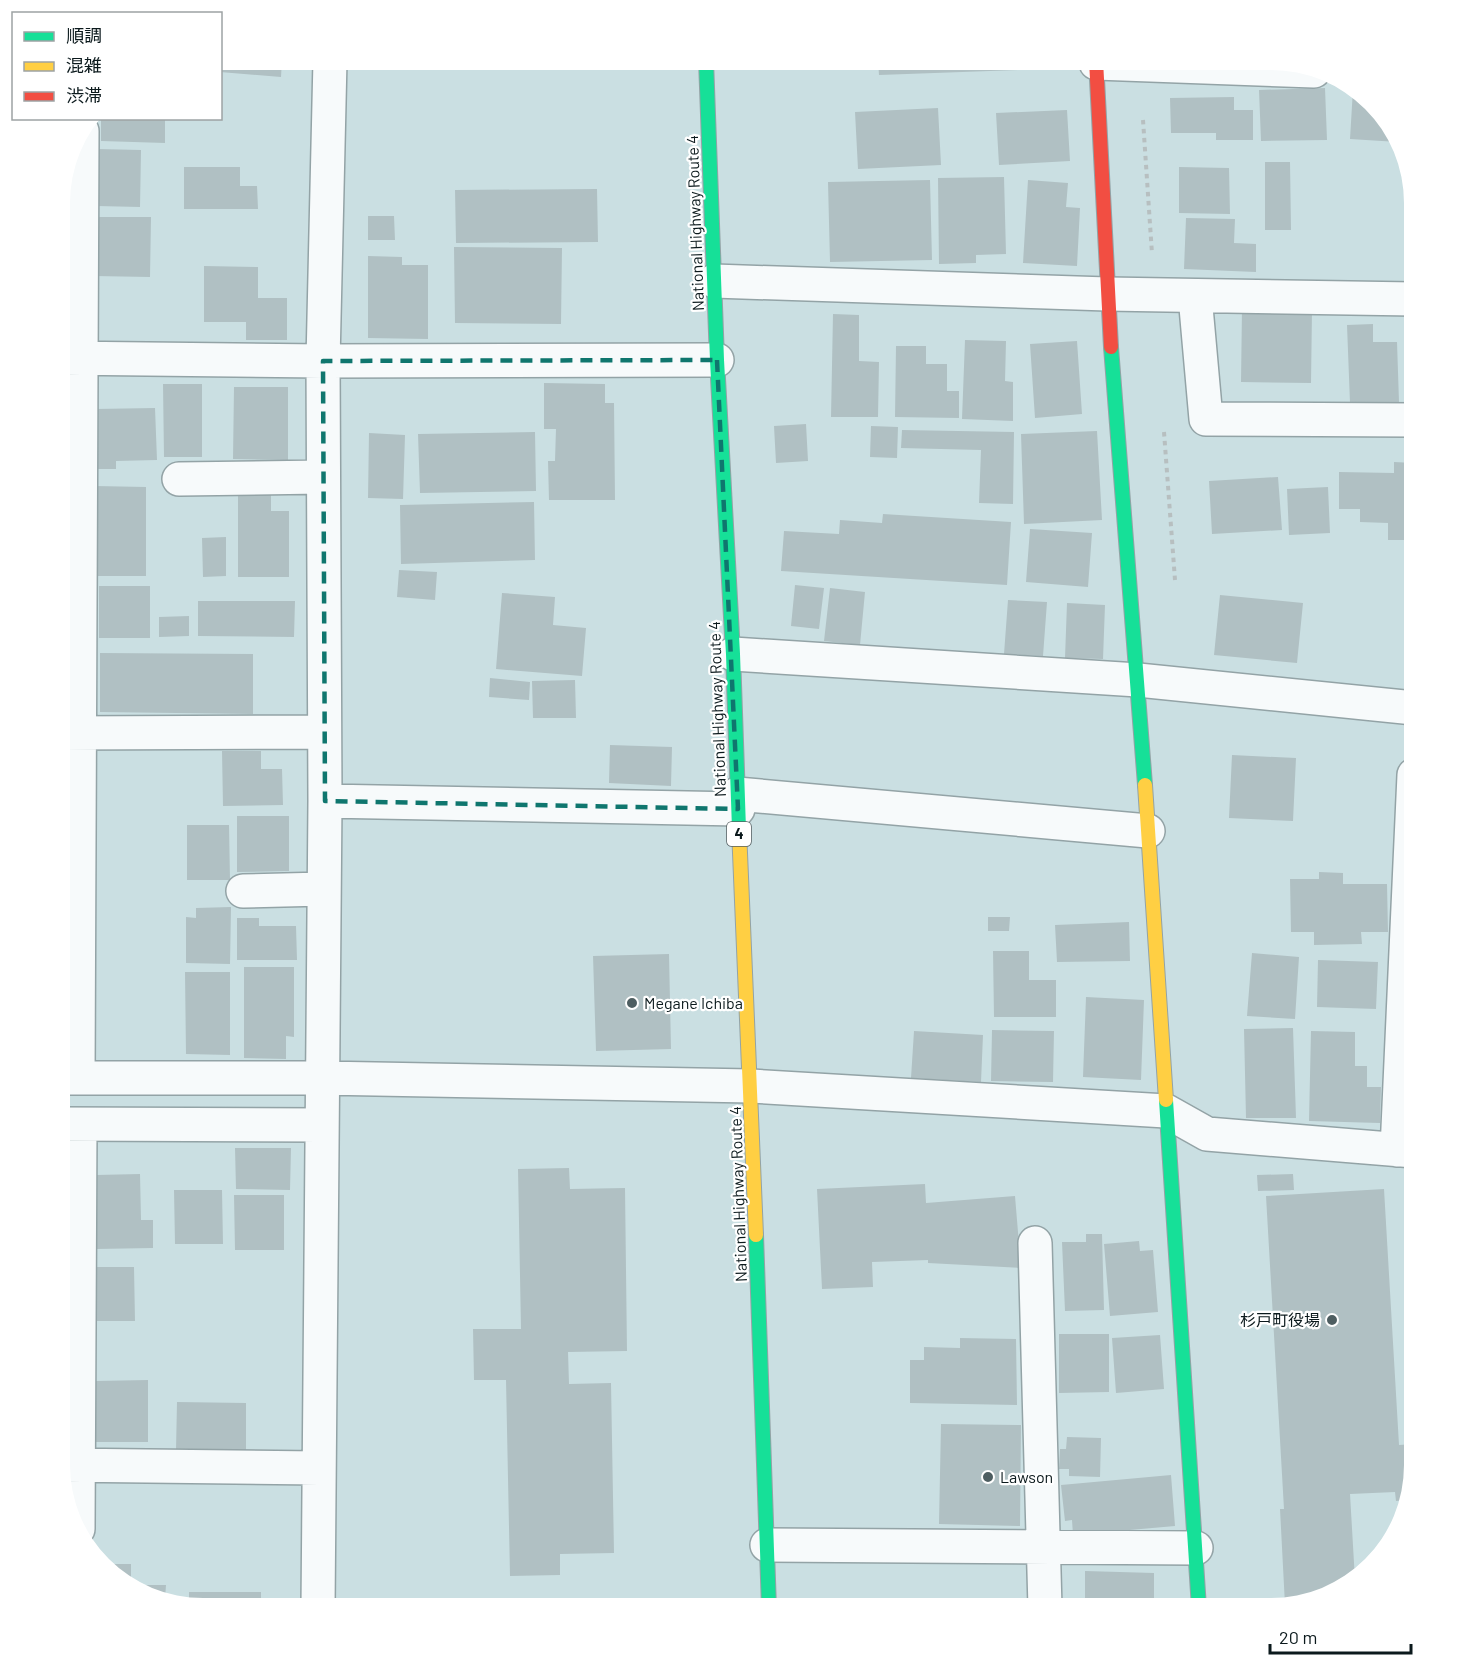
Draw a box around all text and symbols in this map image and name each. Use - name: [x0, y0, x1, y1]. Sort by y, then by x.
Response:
- legend: [12, 12, 222, 120]
- text: 順調: [66, 24, 102, 46]
- text: 混雑: [66, 54, 102, 76]
- text: 渋滞: [66, 84, 102, 106]
- street label: National Highway Route 4: [682, 135, 707, 311]
- street label: National Highway Route 4: [704, 621, 729, 797]
- road number: 4: [727, 822, 751, 846]
- place label: Megane Ichiba: [644, 993, 743, 1012]
- marker: Megane Ichiba: [625, 996, 639, 1010]
- street label: National Highway Route 4: [725, 1106, 750, 1282]
- place label: 杉戸町役場: [1240, 1310, 1320, 1329]
- marker: 杉戸町役場: [1325, 1313, 1339, 1327]
- place label: Lawson: [1000, 1467, 1053, 1486]
- marker: Lawson: [981, 1470, 995, 1484]
- scale bar: [1270, 1617, 1411, 1655]
- text: 20 m: [1279, 1626, 1317, 1648]

